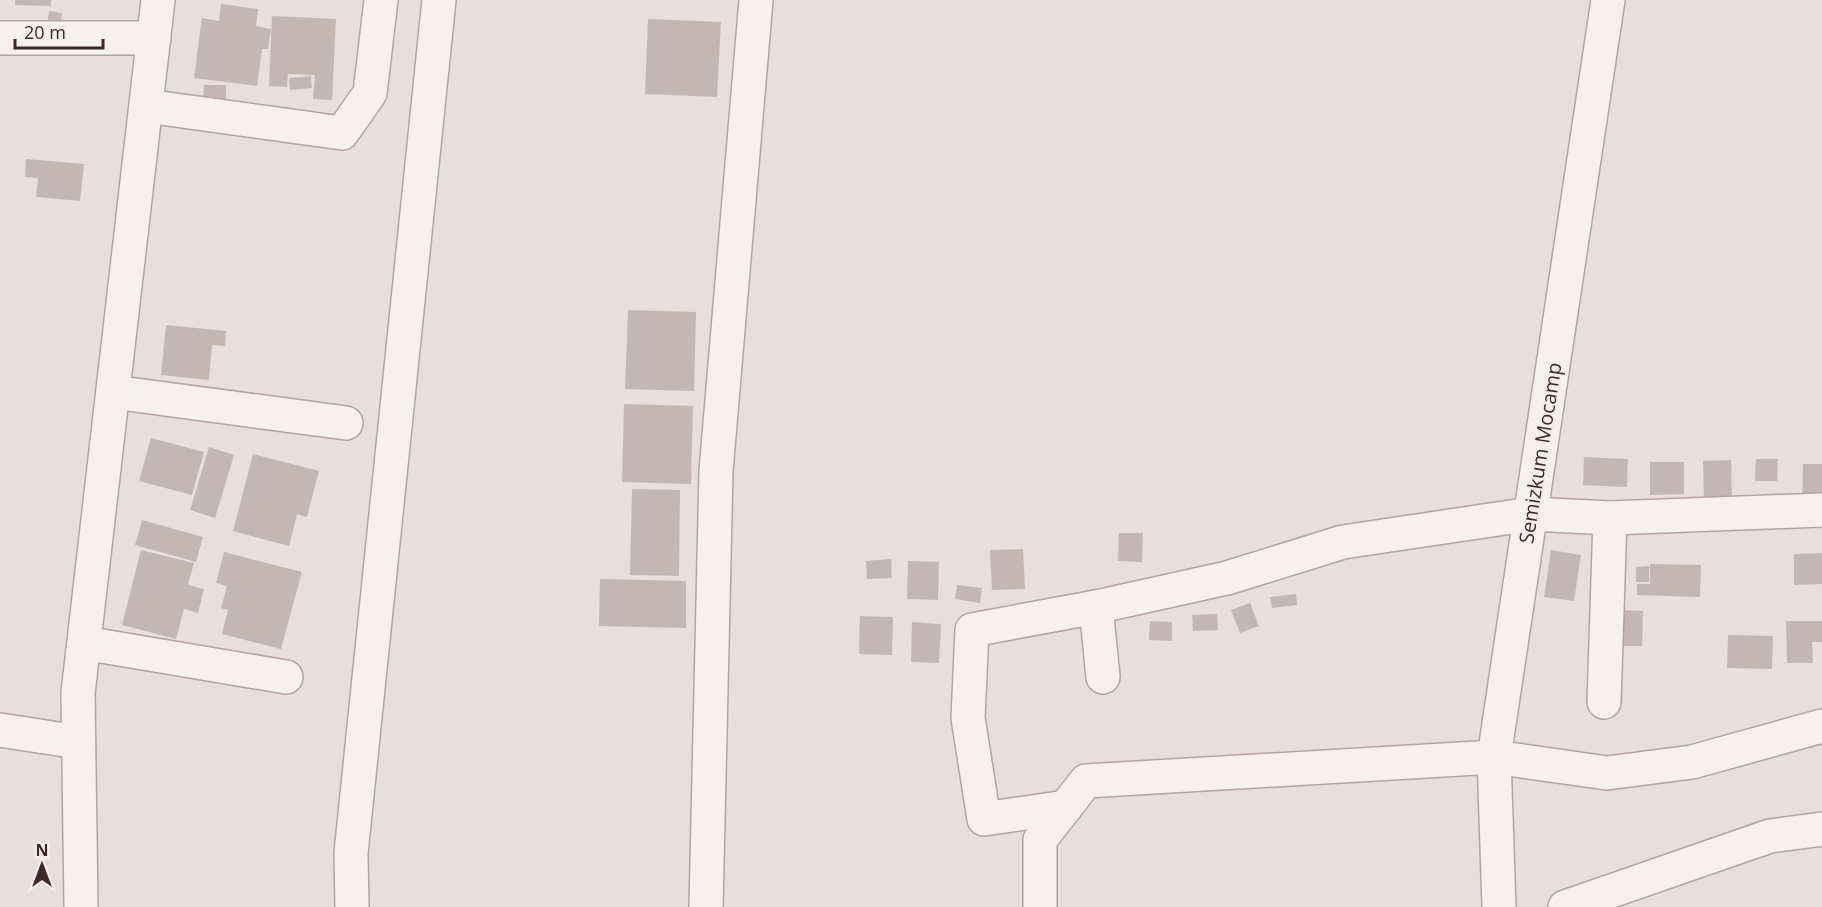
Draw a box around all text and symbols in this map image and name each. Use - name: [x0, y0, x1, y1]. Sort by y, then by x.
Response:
- scale bar: [15, 12, 104, 50]
- text: 20 m: [24, 20, 66, 44]
- street label: Semizkum Mocamp: [1512, 360, 1568, 546]
- north arrow: [12, 835, 72, 895]
- text: N: [35, 839, 49, 861]

